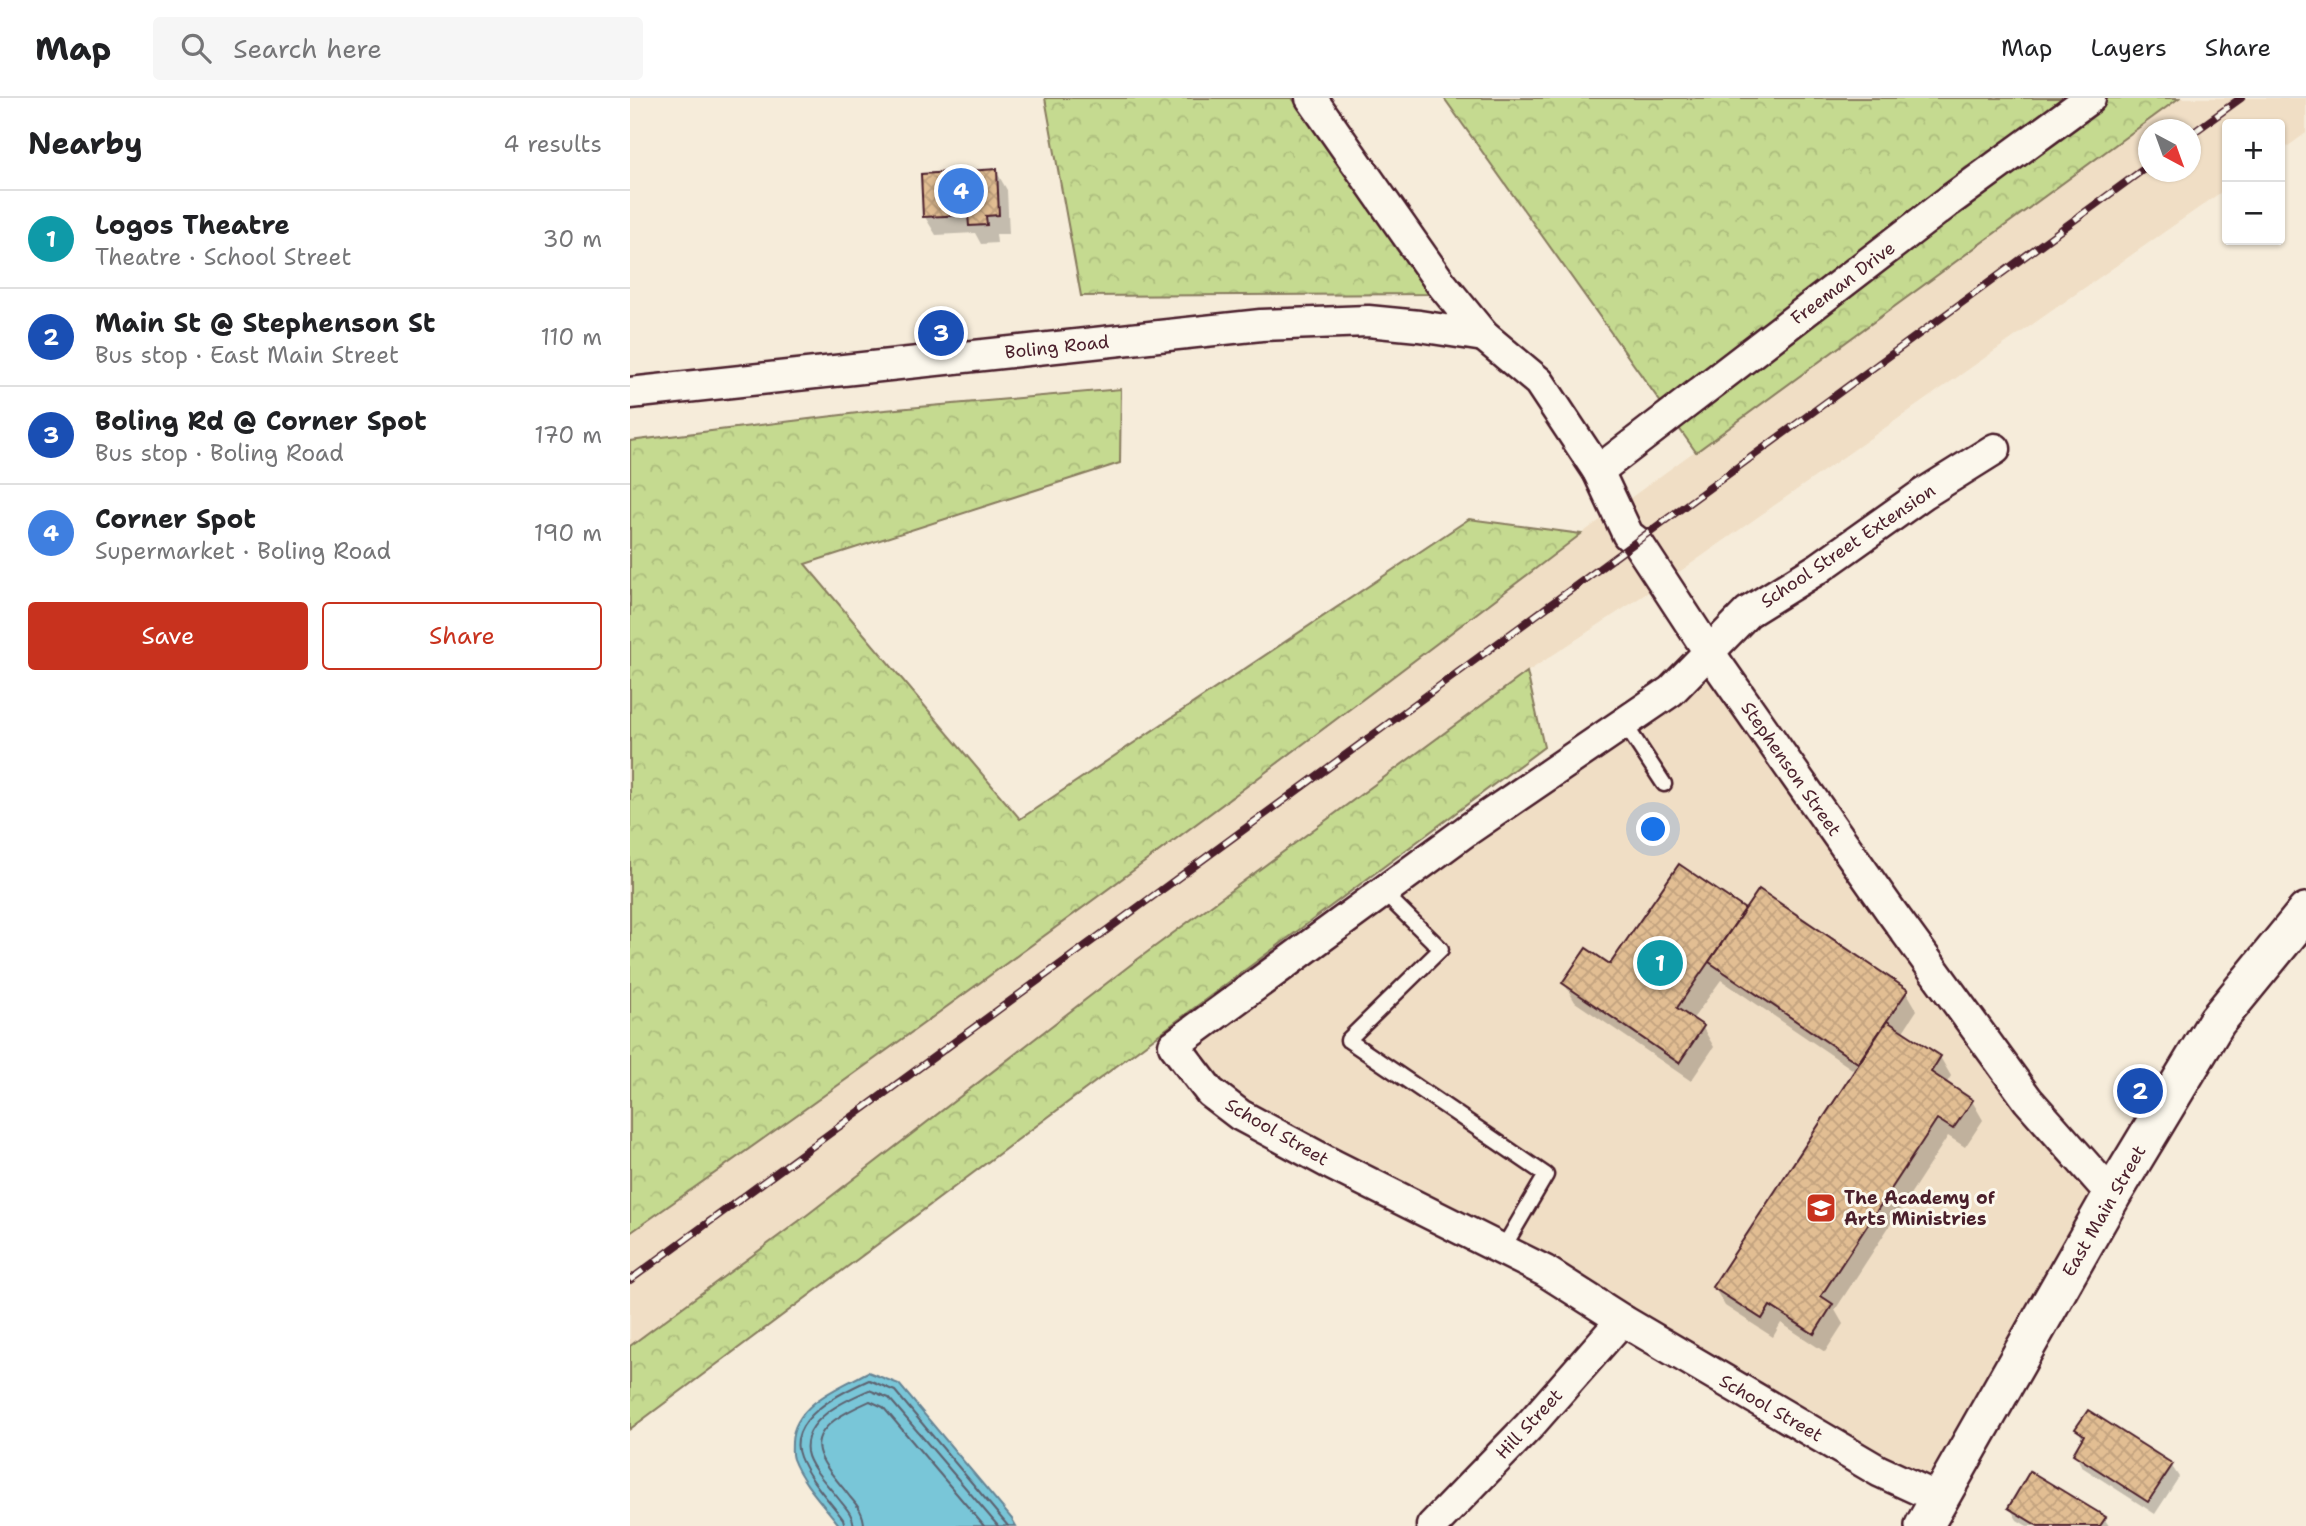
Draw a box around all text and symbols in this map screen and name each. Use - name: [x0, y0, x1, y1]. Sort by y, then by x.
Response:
- search box: [153, 17, 643, 80]
- text: Map: [35, 26, 111, 71]
- icon: search: [177, 29, 215, 67]
- text: Search here: [233, 31, 382, 66]
- text: Map: [2001, 32, 2052, 64]
- text: Layers: [2090, 32, 2167, 64]
- text: Share: [2205, 32, 2271, 64]
- north arrow: [2138, 119, 2201, 182]
- map controls: [2222, 119, 2285, 245]
- button: +: [2222, 119, 2285, 182]
- text: Nearby: [28, 123, 143, 164]
- text: 4 results: [503, 129, 602, 159]
- pin: 4: [938, 165, 984, 217]
- button: −: [2222, 182, 2285, 245]
- text: Logos Theatre: [95, 207, 290, 242]
- text: 1: [46, 224, 56, 254]
- text: 30 m: [543, 224, 602, 254]
- street label: Freeman Drive: [1786, 236, 1900, 330]
- text: Theatre · School Street: [95, 242, 351, 272]
- text: Main St @ Stephenson St: [95, 305, 435, 340]
- pin: 3: [918, 307, 964, 359]
- text: 2: [43, 322, 59, 352]
- text: 110 m: [540, 322, 602, 352]
- street label: Boling Road: [1004, 330, 1110, 364]
- text: Bus stop · East Main Street: [95, 340, 399, 370]
- text: Boling Rd @ Corner Spot: [95, 403, 427, 438]
- text: 3: [43, 420, 59, 450]
- text: 170 m: [534, 420, 602, 450]
- text: Bus stop · Boling Road: [95, 438, 344, 468]
- street label: School Street Extension: [1756, 478, 1940, 614]
- text: Corner Spot: [95, 501, 256, 536]
- text: 4: [43, 518, 59, 548]
- text: 190 m: [534, 518, 602, 548]
- text: Supermarket · Boling Road: [95, 536, 391, 566]
- button: Save: [28, 602, 308, 670]
- button: Share: [322, 602, 602, 670]
- street label: Stephenson Street: [1736, 697, 1846, 841]
- your location: [1636, 812, 1670, 846]
- pin: 1: [1637, 937, 1683, 989]
- pin: 2: [2117, 1065, 2163, 1117]
- street label: School Street: [1221, 1093, 1333, 1171]
- street label: East Main Street: [2057, 1141, 2151, 1281]
- place label: The Academy of Arts Ministries: [1844, 1186, 1996, 1231]
- school or university icon: The Academy of Arts Ministries: [1804, 1191, 1838, 1225]
- street label: School Street: [1715, 1369, 1827, 1447]
- street label: Hill Street: [1490, 1384, 1568, 1464]

